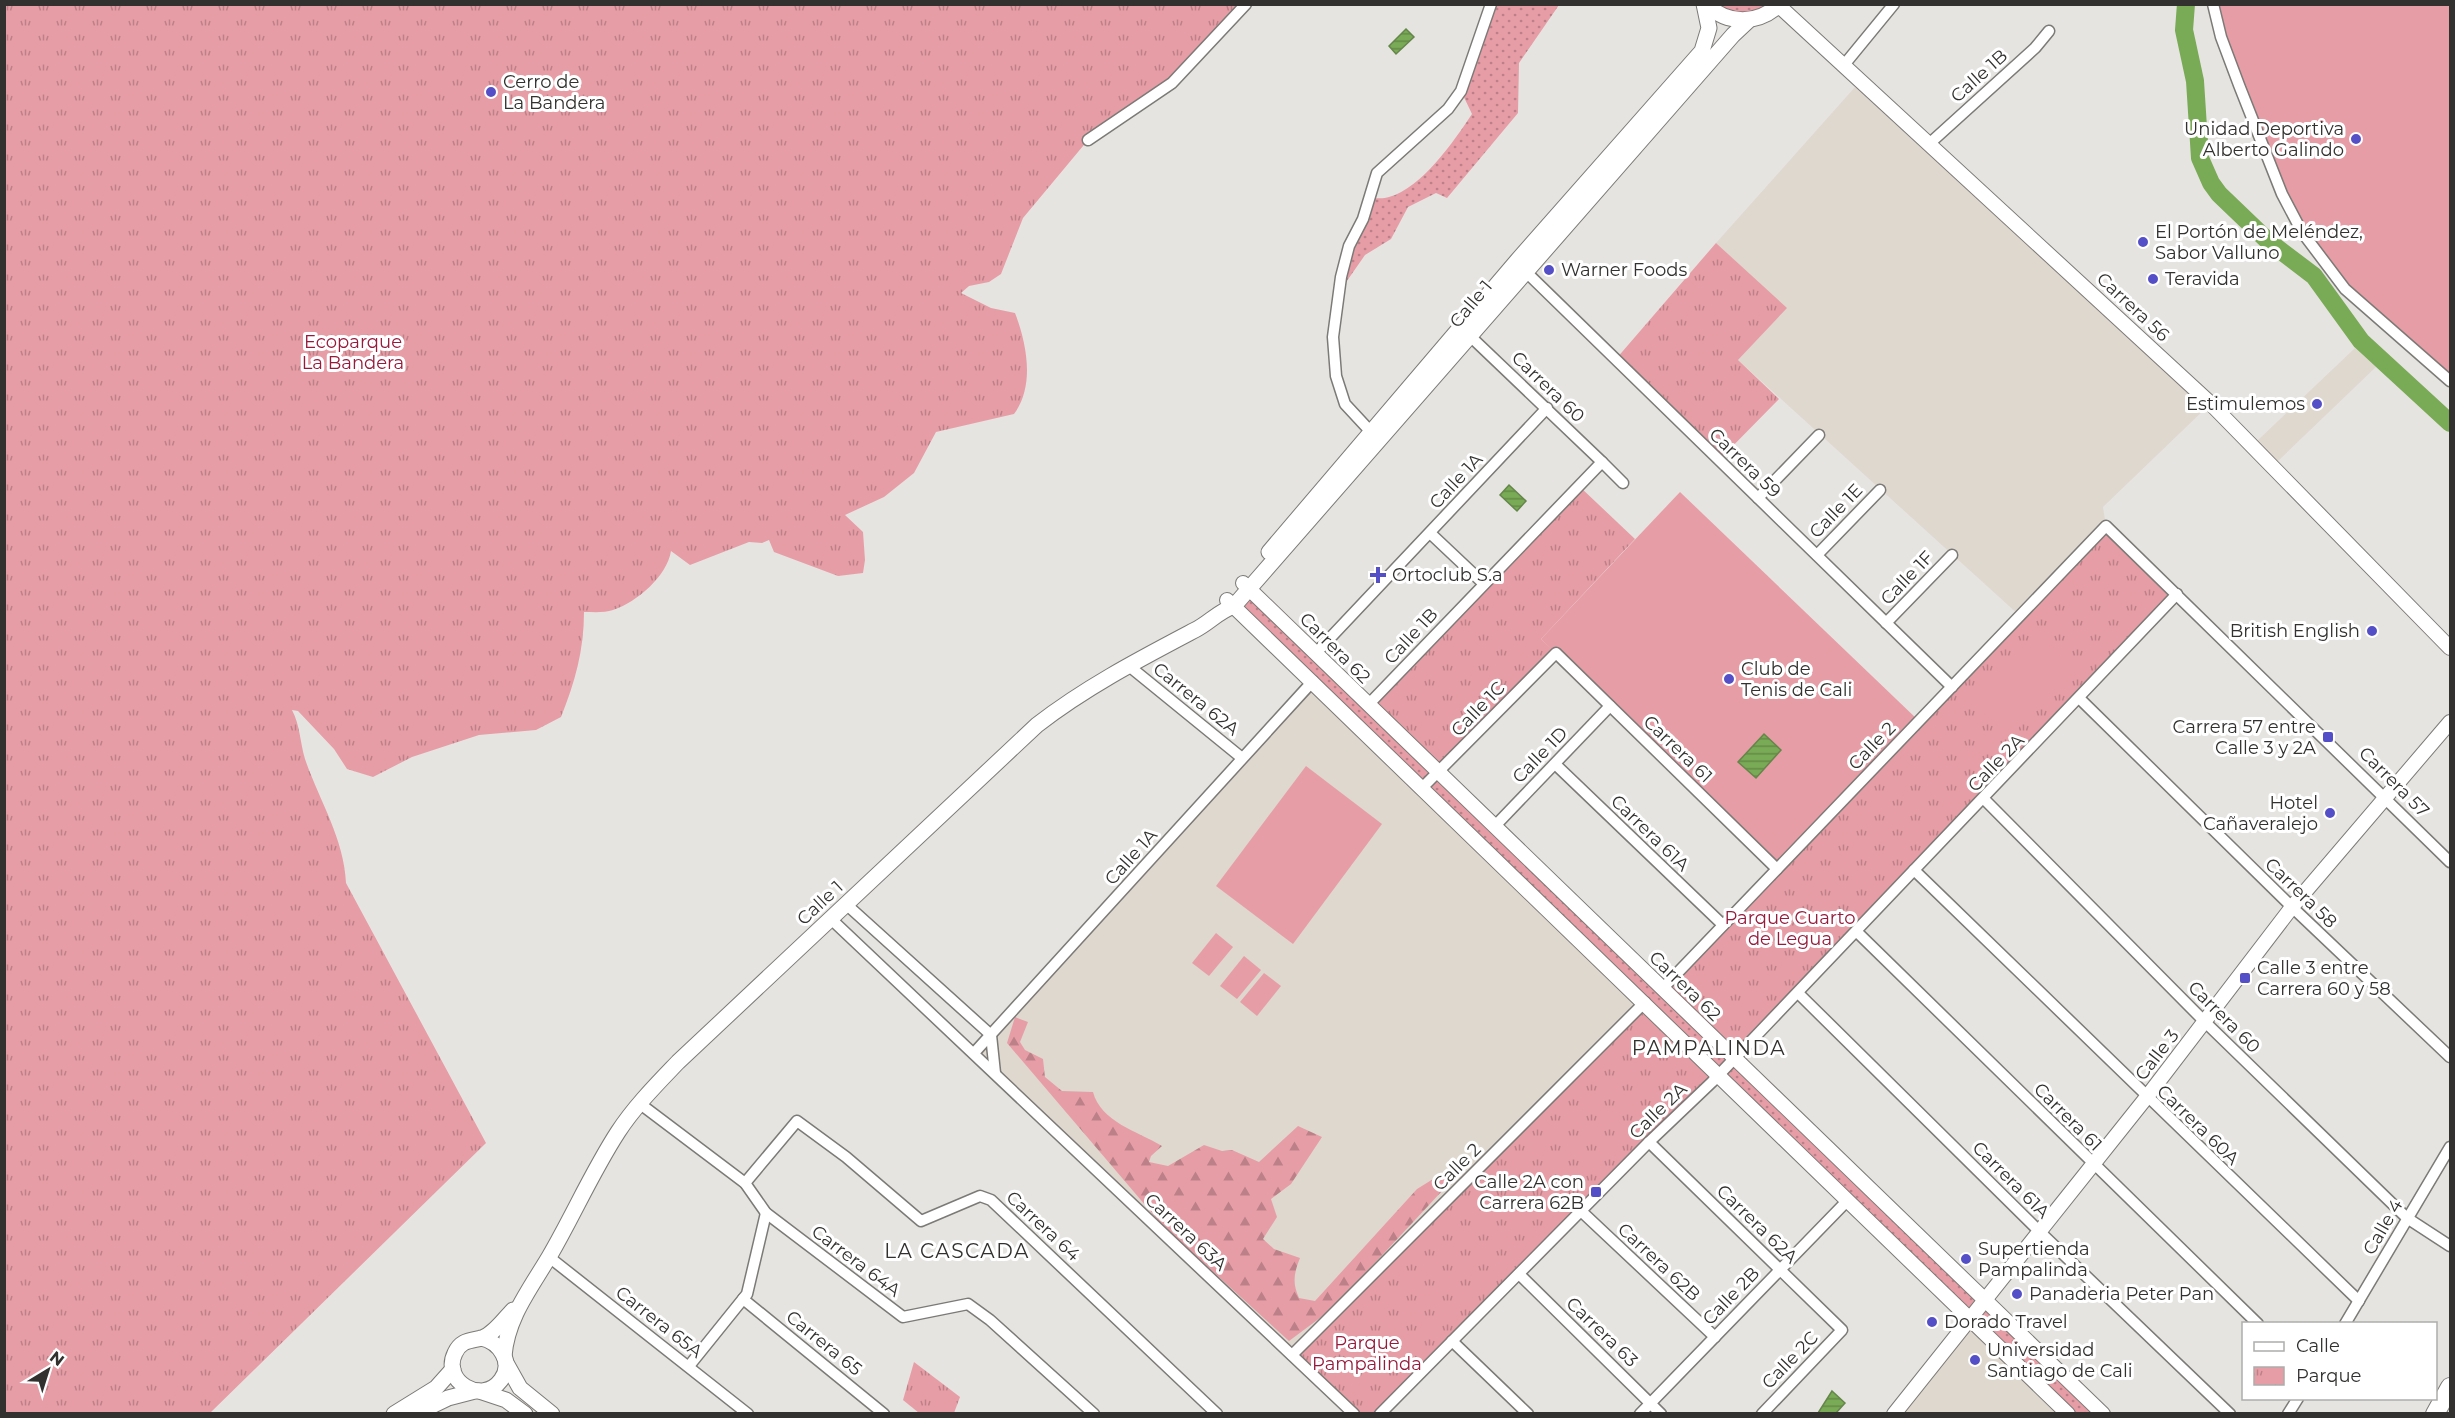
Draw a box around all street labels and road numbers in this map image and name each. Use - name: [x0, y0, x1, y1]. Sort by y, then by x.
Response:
- street label: Calle 1B: [1946, 45, 2012, 107]
- street label: Carrera 56: [2092, 268, 2174, 346]
- street label: Calle 1: [1445, 276, 1497, 332]
- street label: Carrera 60: [1507, 347, 1589, 427]
- street label: Carrera 59: [1705, 423, 1785, 503]
- street label: Calle 1A: [1425, 449, 1487, 513]
- street label: Calle 1E: [1805, 479, 1867, 543]
- street label: Calle 1F: [1876, 546, 1938, 610]
- street label: Calle 1B: [1380, 603, 1442, 669]
- street label: Carrera 62: [1295, 608, 1375, 688]
- street label: Carrera 62A: [1149, 658, 1243, 740]
- street label: Calle 1C: [1447, 677, 1510, 741]
- street label: Carrera 61: [1639, 711, 1717, 787]
- street label: Calle 2: [1844, 717, 1900, 775]
- street label: Calle 1D: [1508, 722, 1572, 788]
- street label: Calle 2A: [1963, 730, 2029, 796]
- street label: Carrera 57: [2354, 742, 2434, 822]
- street label: Carrera 61A: [1606, 790, 1694, 876]
- street label: Calle 1A: [1100, 824, 1162, 890]
- street label: Carrera 58: [2260, 853, 2342, 933]
- street label: Calle 1: [792, 876, 848, 930]
- street label: Carrera 62: [1645, 946, 1725, 1026]
- street label: Carrera 60: [2183, 976, 2265, 1058]
- street label: Calle 3: [2130, 1025, 2184, 1085]
- street label: Calle 2A: [1625, 1078, 1691, 1144]
- street label: Carrera 61: [2029, 1078, 2107, 1156]
- street label: Carrera 60A: [2152, 1080, 2244, 1170]
- street label: Carrera 61A: [1968, 1137, 2054, 1223]
- street label: Calle 2: [1428, 1138, 1486, 1196]
- street label: Carrera 62A: [1712, 1180, 1802, 1268]
- street label: Carrera 64: [1002, 1186, 1085, 1266]
- street label: Carrera 63A: [1140, 1188, 1232, 1276]
- street label: Calle 4: [2358, 1195, 2408, 1259]
- street label: Carrera 62B: [1613, 1218, 1705, 1306]
- street label: Carrera 64A: [807, 1220, 905, 1302]
- street label: Calle 2B: [1698, 1262, 1764, 1330]
- street label: Carrera 65A: [611, 1281, 707, 1363]
- street label: Carrera 63: [1562, 1292, 1642, 1372]
- street label: Carrera 65: [782, 1306, 866, 1380]
- street label: Calle 2C: [1757, 1326, 1823, 1393]

